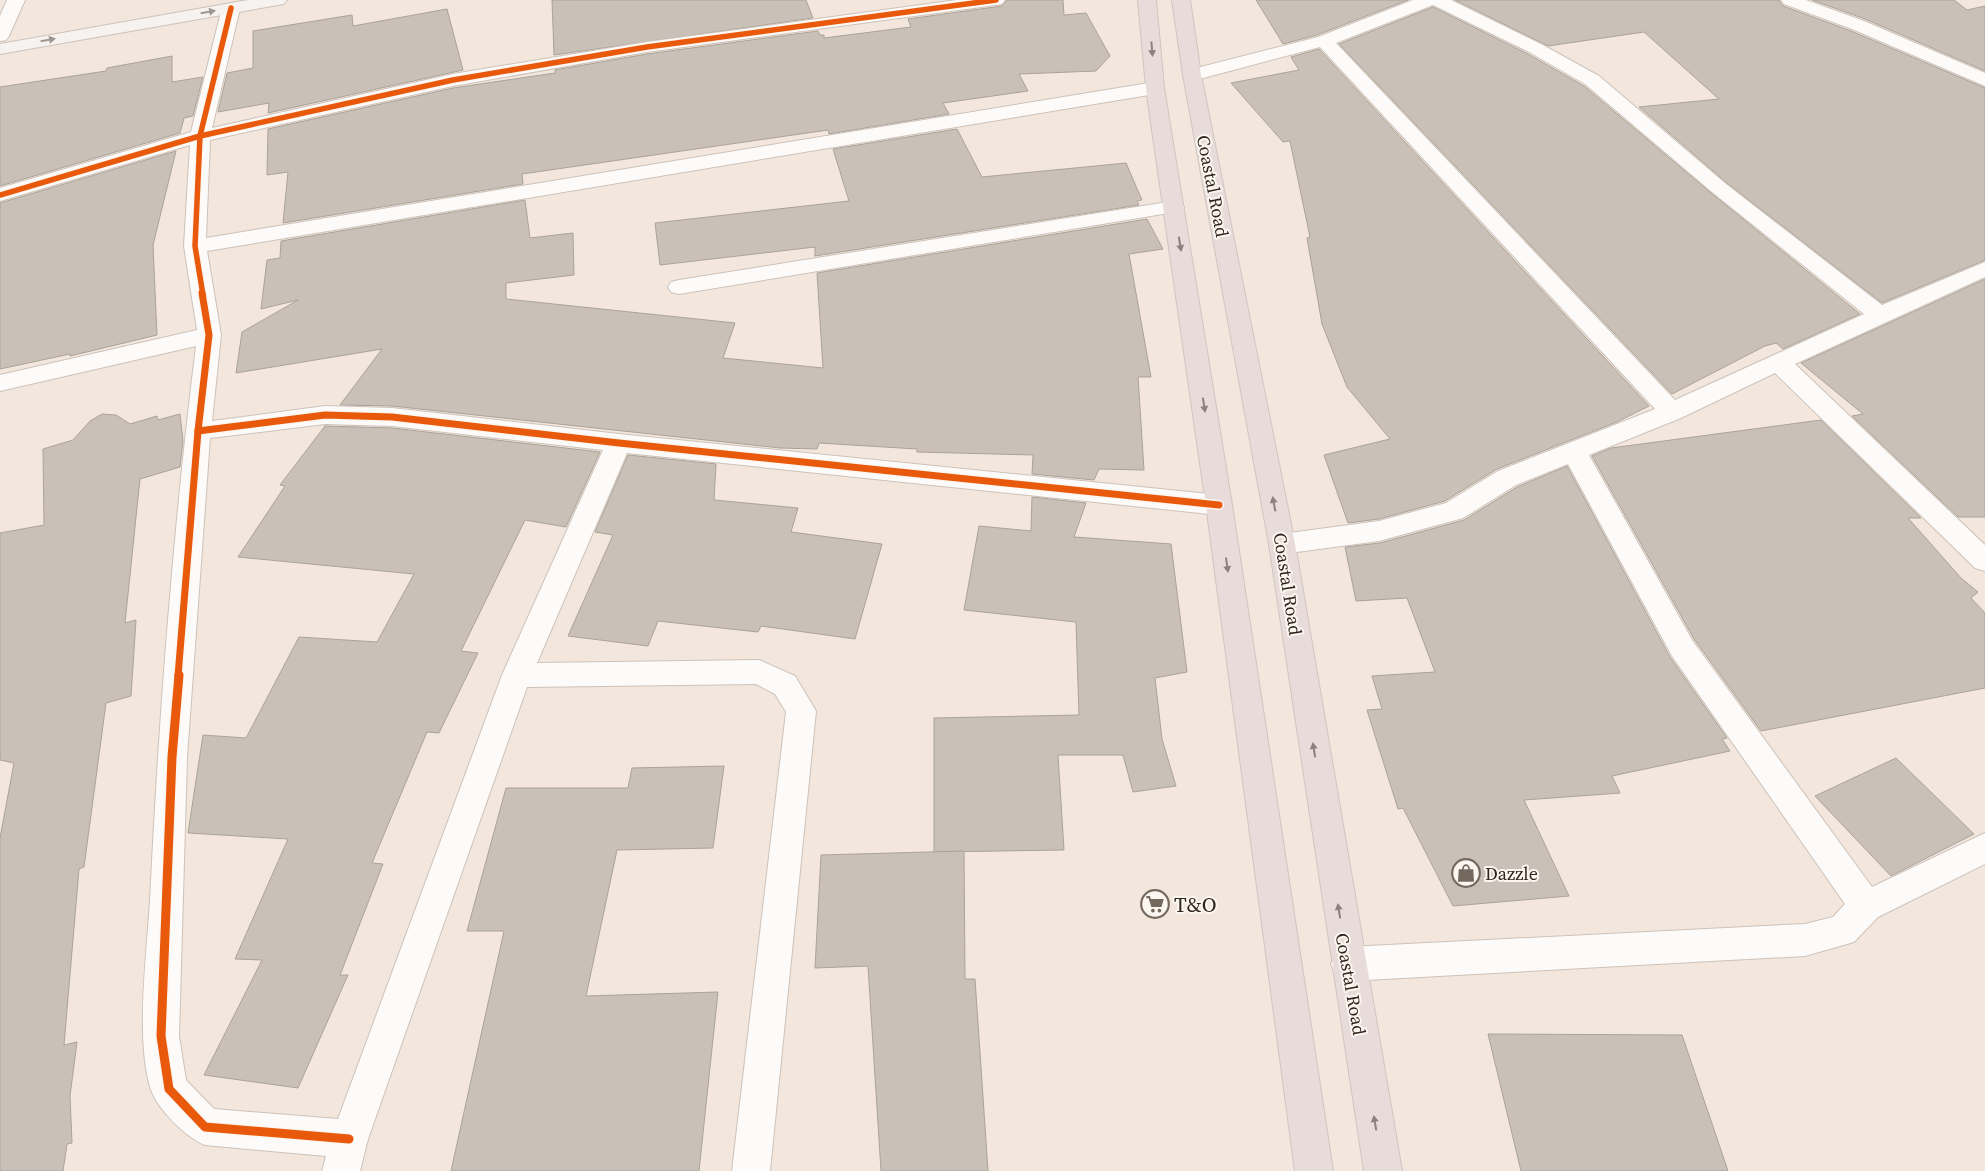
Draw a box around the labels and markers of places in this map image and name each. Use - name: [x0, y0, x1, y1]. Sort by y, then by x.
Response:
- shop icon: Dazzle: [1451, 858, 1481, 888]
- place label: Dazzle: [1485, 861, 1538, 886]
- supermarket icon: T&O: [1140, 889, 1170, 919]
- place label: T&O: [1174, 890, 1217, 919]

